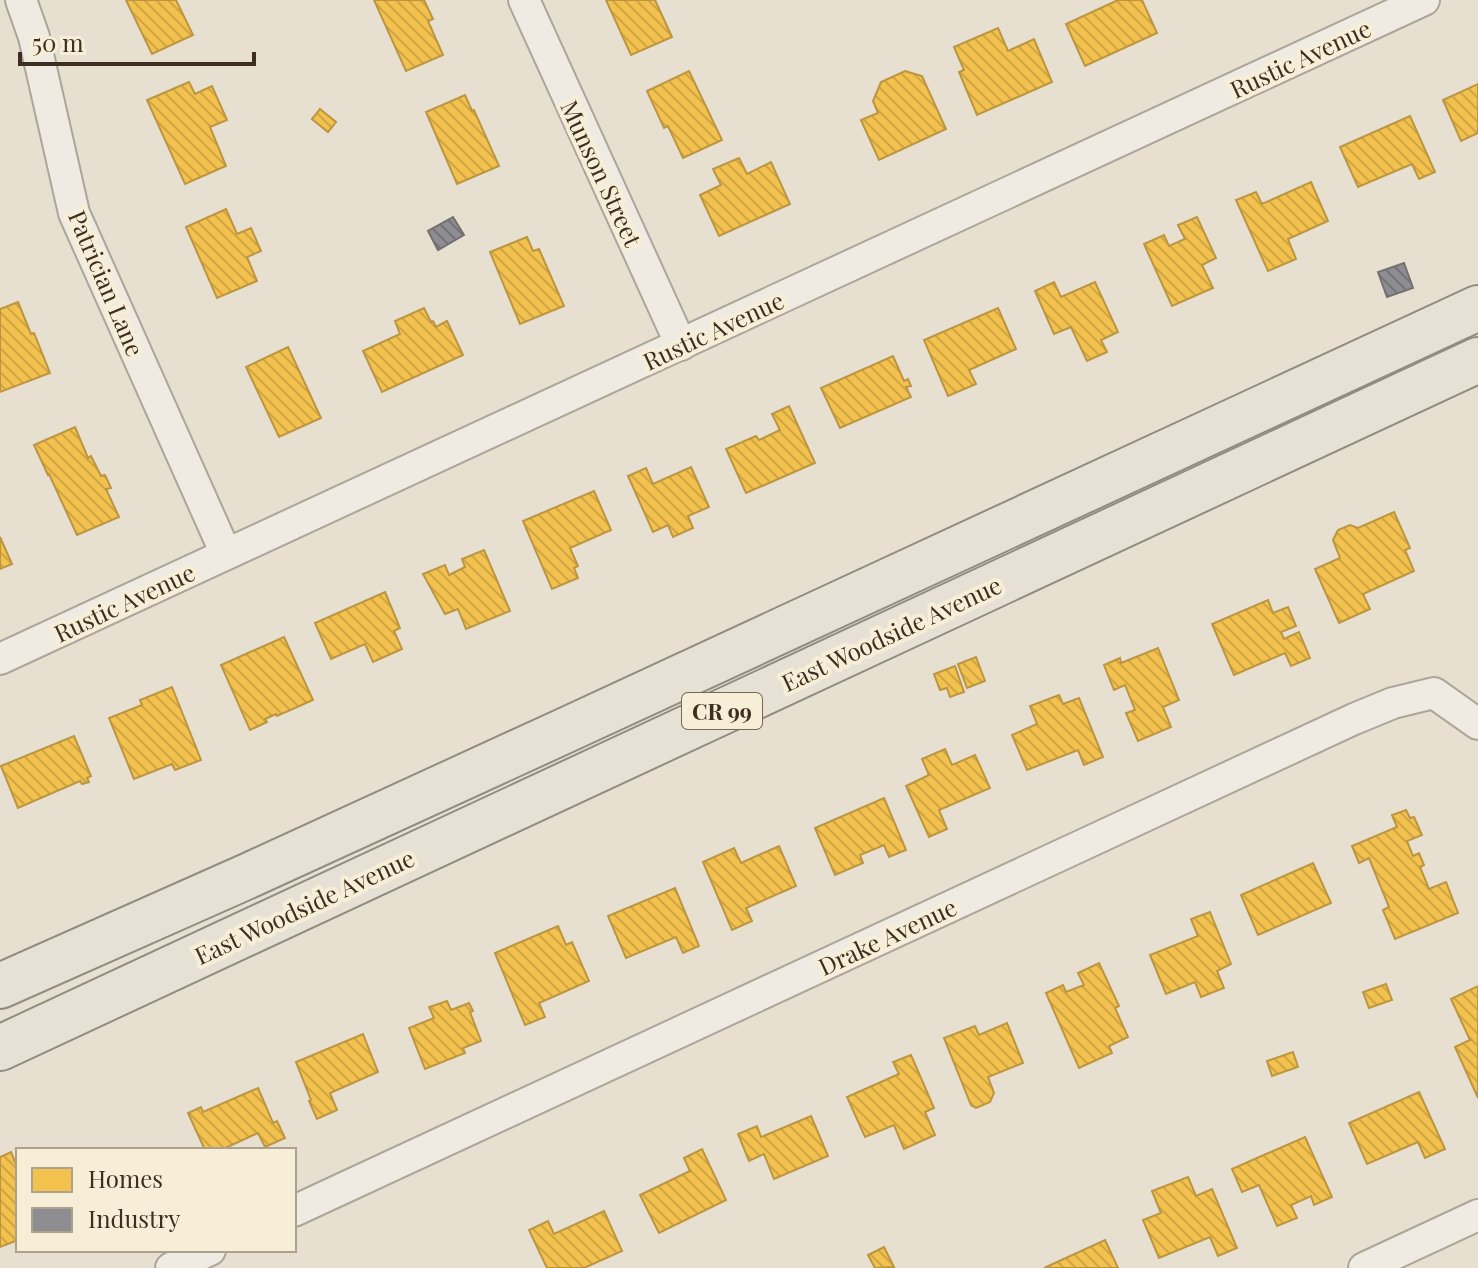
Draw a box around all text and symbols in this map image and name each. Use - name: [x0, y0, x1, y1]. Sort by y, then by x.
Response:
- street label: Rustic Avenue: [1224, 11, 1376, 105]
- scale bar: [20, 16, 254, 66]
- text: 50 m: [32, 26, 84, 58]
- street label: Munson Street: [554, 95, 650, 252]
- street label: Patrician Lane: [62, 205, 152, 361]
- street label: Rustic Avenue: [637, 283, 789, 377]
- street label: Rustic Avenue: [48, 555, 200, 649]
- street label: East Woodside Avenue: [776, 568, 1006, 698]
- road number: CR 99: [682, 693, 762, 729]
- street label: East Woodside Avenue: [189, 841, 419, 971]
- street label: Drake Avenue: [813, 890, 961, 982]
- legend: [16, 1148, 296, 1252]
- text: Homes: [88, 1162, 163, 1194]
- text: Industry: [88, 1202, 180, 1234]

